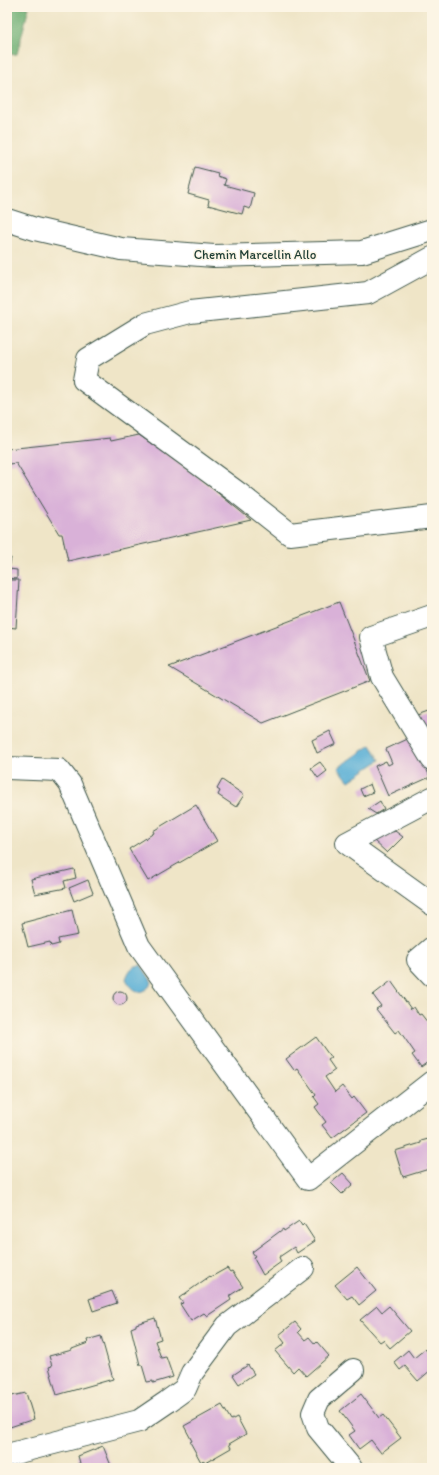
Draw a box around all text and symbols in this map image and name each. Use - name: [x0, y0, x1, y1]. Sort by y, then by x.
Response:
- street label: Chemin Marcellin Allo: [194, 247, 317, 262]

